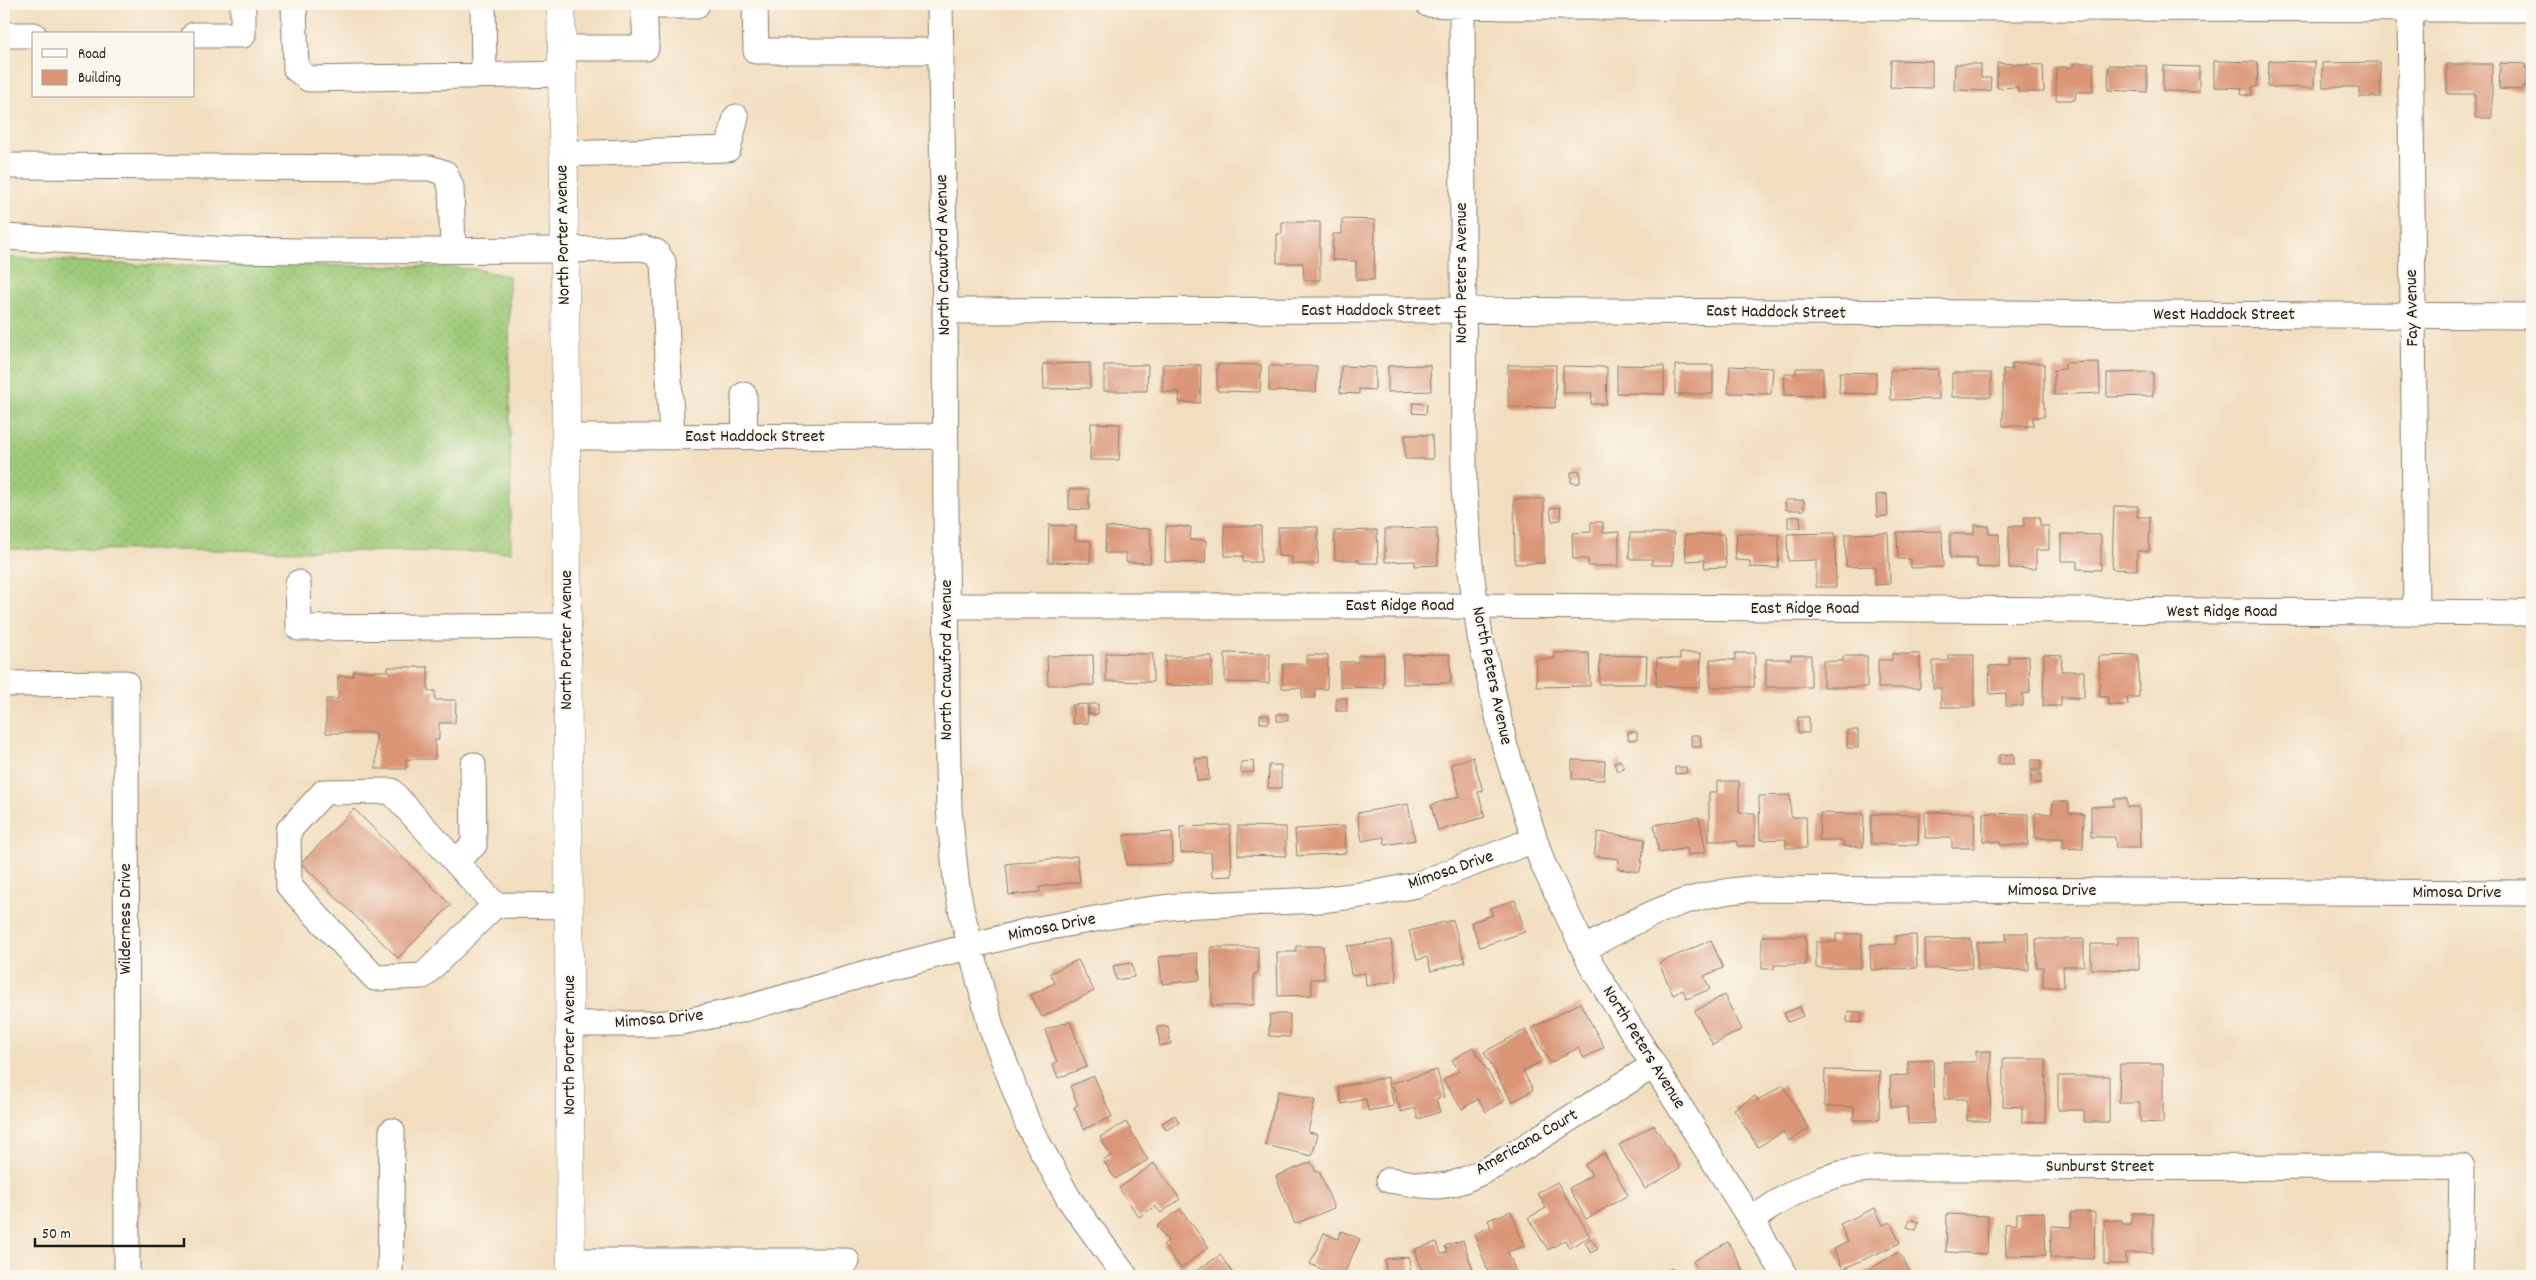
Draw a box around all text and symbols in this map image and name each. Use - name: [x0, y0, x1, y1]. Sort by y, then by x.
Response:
- legend: [32, 32, 195, 98]
- text: Road: [78, 44, 106, 66]
- text: Building: [78, 68, 121, 90]
- street label: North Porter Avenue: [550, 165, 578, 305]
- street label: North Crawford Avenue: [930, 174, 958, 336]
- street label: North Peters Avenue: [1450, 202, 1475, 343]
- street label: Fay Avenue: [2400, 269, 2426, 347]
- street label: East Haddock Street: [1301, 299, 1441, 324]
- street label: East Haddock Street: [1706, 299, 1847, 327]
- street label: West Haddock Street: [2153, 303, 2295, 328]
- street label: East Haddock Street: [685, 425, 825, 450]
- street label: North Porter Avenue: [555, 570, 580, 710]
- street label: North Crawford Avenue: [935, 579, 960, 741]
- street label: East Ridge Road: [1345, 594, 1455, 619]
- street label: East Ridge Road: [1750, 597, 1860, 622]
- street label: West Ridge Road: [2167, 600, 2277, 625]
- street label: North Peters Avenue: [1464, 605, 1518, 748]
- street label: Mimosa Drive: [1405, 845, 1497, 897]
- street label: Wilderness Drive: [114, 863, 139, 975]
- street label: Mimosa Drive: [2007, 879, 2097, 904]
- street label: Mimosa Drive: [2412, 881, 2502, 906]
- street label: Mimosa Drive: [1006, 907, 1098, 949]
- street label: North Porter Avenue: [558, 975, 583, 1115]
- street label: North Peters Avenue: [1595, 982, 1691, 1114]
- street label: Mimosa Drive: [614, 1004, 705, 1036]
- street label: Americana Court: [1471, 1103, 1583, 1182]
- street label: Sunburst Street: [2046, 1155, 2155, 1180]
- scale bar: [35, 1215, 184, 1247]
- text: 50 m: [42, 1224, 71, 1246]

